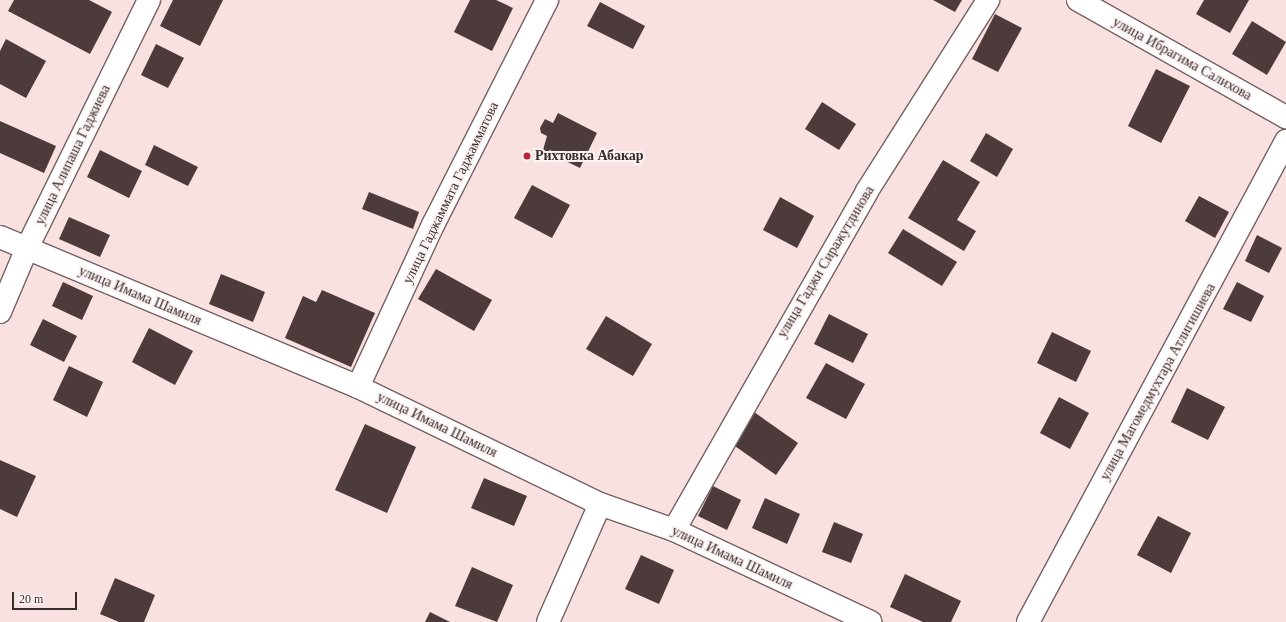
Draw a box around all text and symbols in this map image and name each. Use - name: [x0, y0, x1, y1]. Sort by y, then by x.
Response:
- street label: улица Ибрагима Салихова: [1109, 14, 1255, 104]
- street label: улица Алипаша Гаджиева: [32, 82, 114, 228]
- street label: улица Гаджаммата Гаджамматова: [399, 99, 503, 287]
- place label: Рихтовка Абакар: [535, 148, 644, 164]
- marker: Рихтовка Абакар: [522, 151, 532, 161]
- street label: улица Гаджи Сиражутдинова: [774, 183, 878, 341]
- street label: улица Имама Шамиля: [76, 263, 204, 329]
- street label: улица Магомедмухтара Атлигишиева: [1097, 281, 1219, 483]
- street label: улица Имама Шамиля: [374, 389, 500, 461]
- street label: улица Имама Шамиля: [669, 523, 795, 593]
- scale bar: [14, 584, 79, 610]
- text: 20 m: [19, 592, 43, 606]

